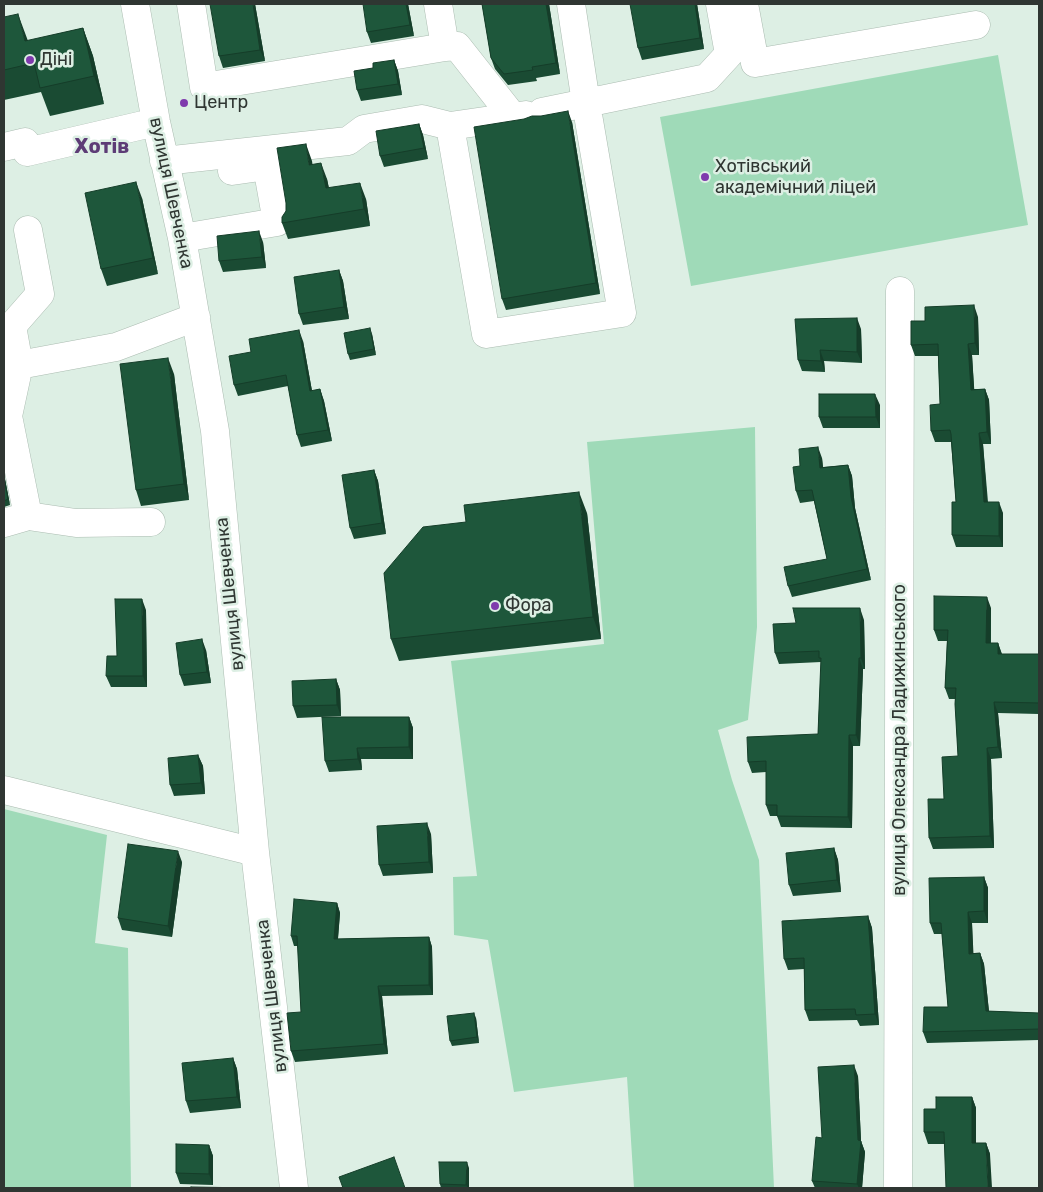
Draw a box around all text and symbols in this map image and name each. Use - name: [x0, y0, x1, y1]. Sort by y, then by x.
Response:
- place label: Діні: [40, 49, 72, 71]
- marker: Діні: [24, 54, 36, 66]
- place label: Центр: [194, 92, 248, 114]
- marker: Центр: [178, 97, 190, 109]
- street label: вулиця Шевченка: [144, 115, 198, 271]
- district label: Хотів: [75, 135, 129, 159]
- place label: Хотівський академічний ліцей: [715, 156, 876, 198]
- marker: Хотівський академічний ліцей: [699, 171, 711, 183]
- street label: вулиця Шевченка: [211, 516, 249, 672]
- street label: вулиця Олександра Ладижинського: [889, 584, 911, 896]
- place label: Фора: [505, 595, 551, 617]
- marker: Фора: [489, 600, 501, 612]
- street label: вулиця Шевченка: [252, 918, 292, 1074]

